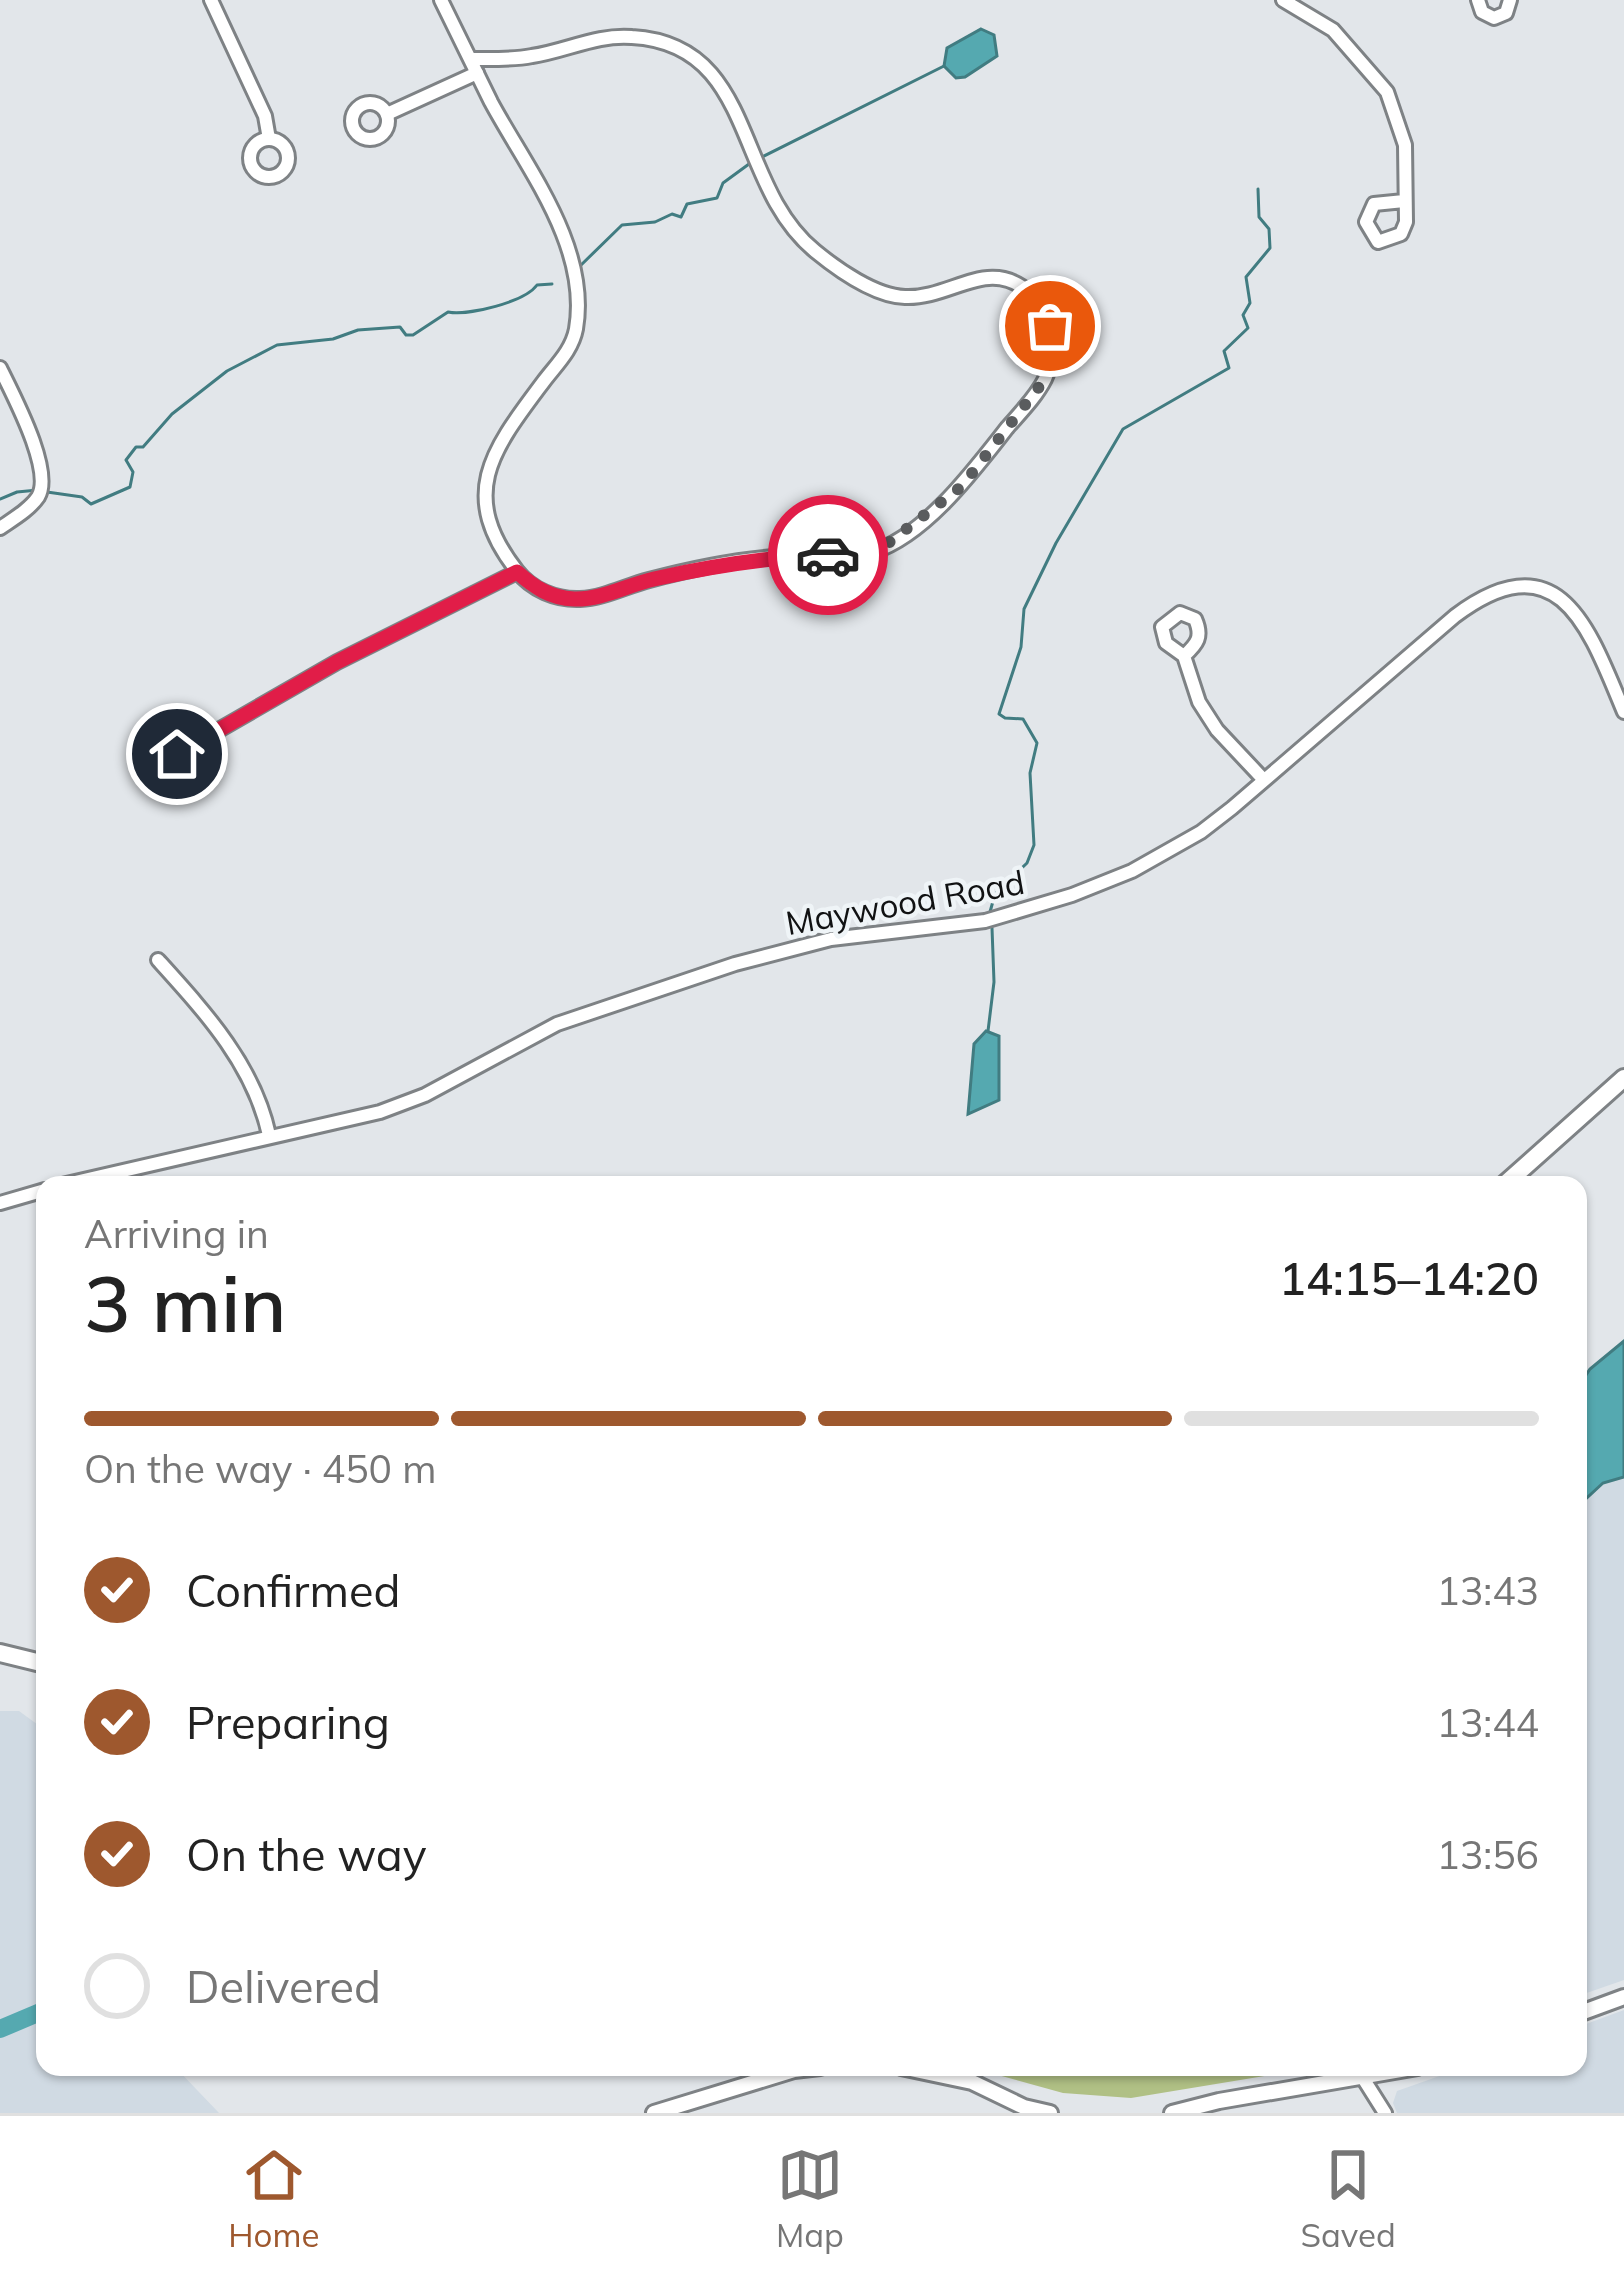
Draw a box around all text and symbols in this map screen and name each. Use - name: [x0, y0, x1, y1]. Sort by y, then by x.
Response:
- pin: [999, 275, 1101, 377]
- icon: bag: [1017, 293, 1083, 359]
- courier: [768, 495, 888, 615]
- icon: car: [795, 522, 861, 588]
- pin: [126, 703, 228, 805]
- icon: home: [144, 721, 210, 787]
- street label: Maywood Road: [783, 861, 1027, 943]
- text: Arriving in: [84, 1209, 269, 1258]
- text: 14:15–14:20: [1279, 1250, 1539, 1306]
- text: 3 min: [84, 1254, 287, 1352]
- text: On the way · 450 m: [84, 1444, 436, 1493]
- icon: check: [84, 1557, 150, 1623]
- text: Confirmed: [186, 1562, 400, 1618]
- text: 13:43: [1437, 1566, 1539, 1615]
- icon: check: [84, 1689, 150, 1755]
- text: Preparing: [186, 1694, 390, 1750]
- text: 13:44: [1437, 1698, 1539, 1747]
- icon: check: [84, 1821, 150, 1887]
- text: On the way: [186, 1826, 427, 1882]
- text: 13:56: [1437, 1830, 1539, 1879]
- text: Delivered: [186, 1958, 381, 2014]
- tab: Home: [228, 2142, 319, 2255]
- tab: Map: [776, 2142, 844, 2255]
- tab: Saved: [1300, 2142, 1396, 2255]

